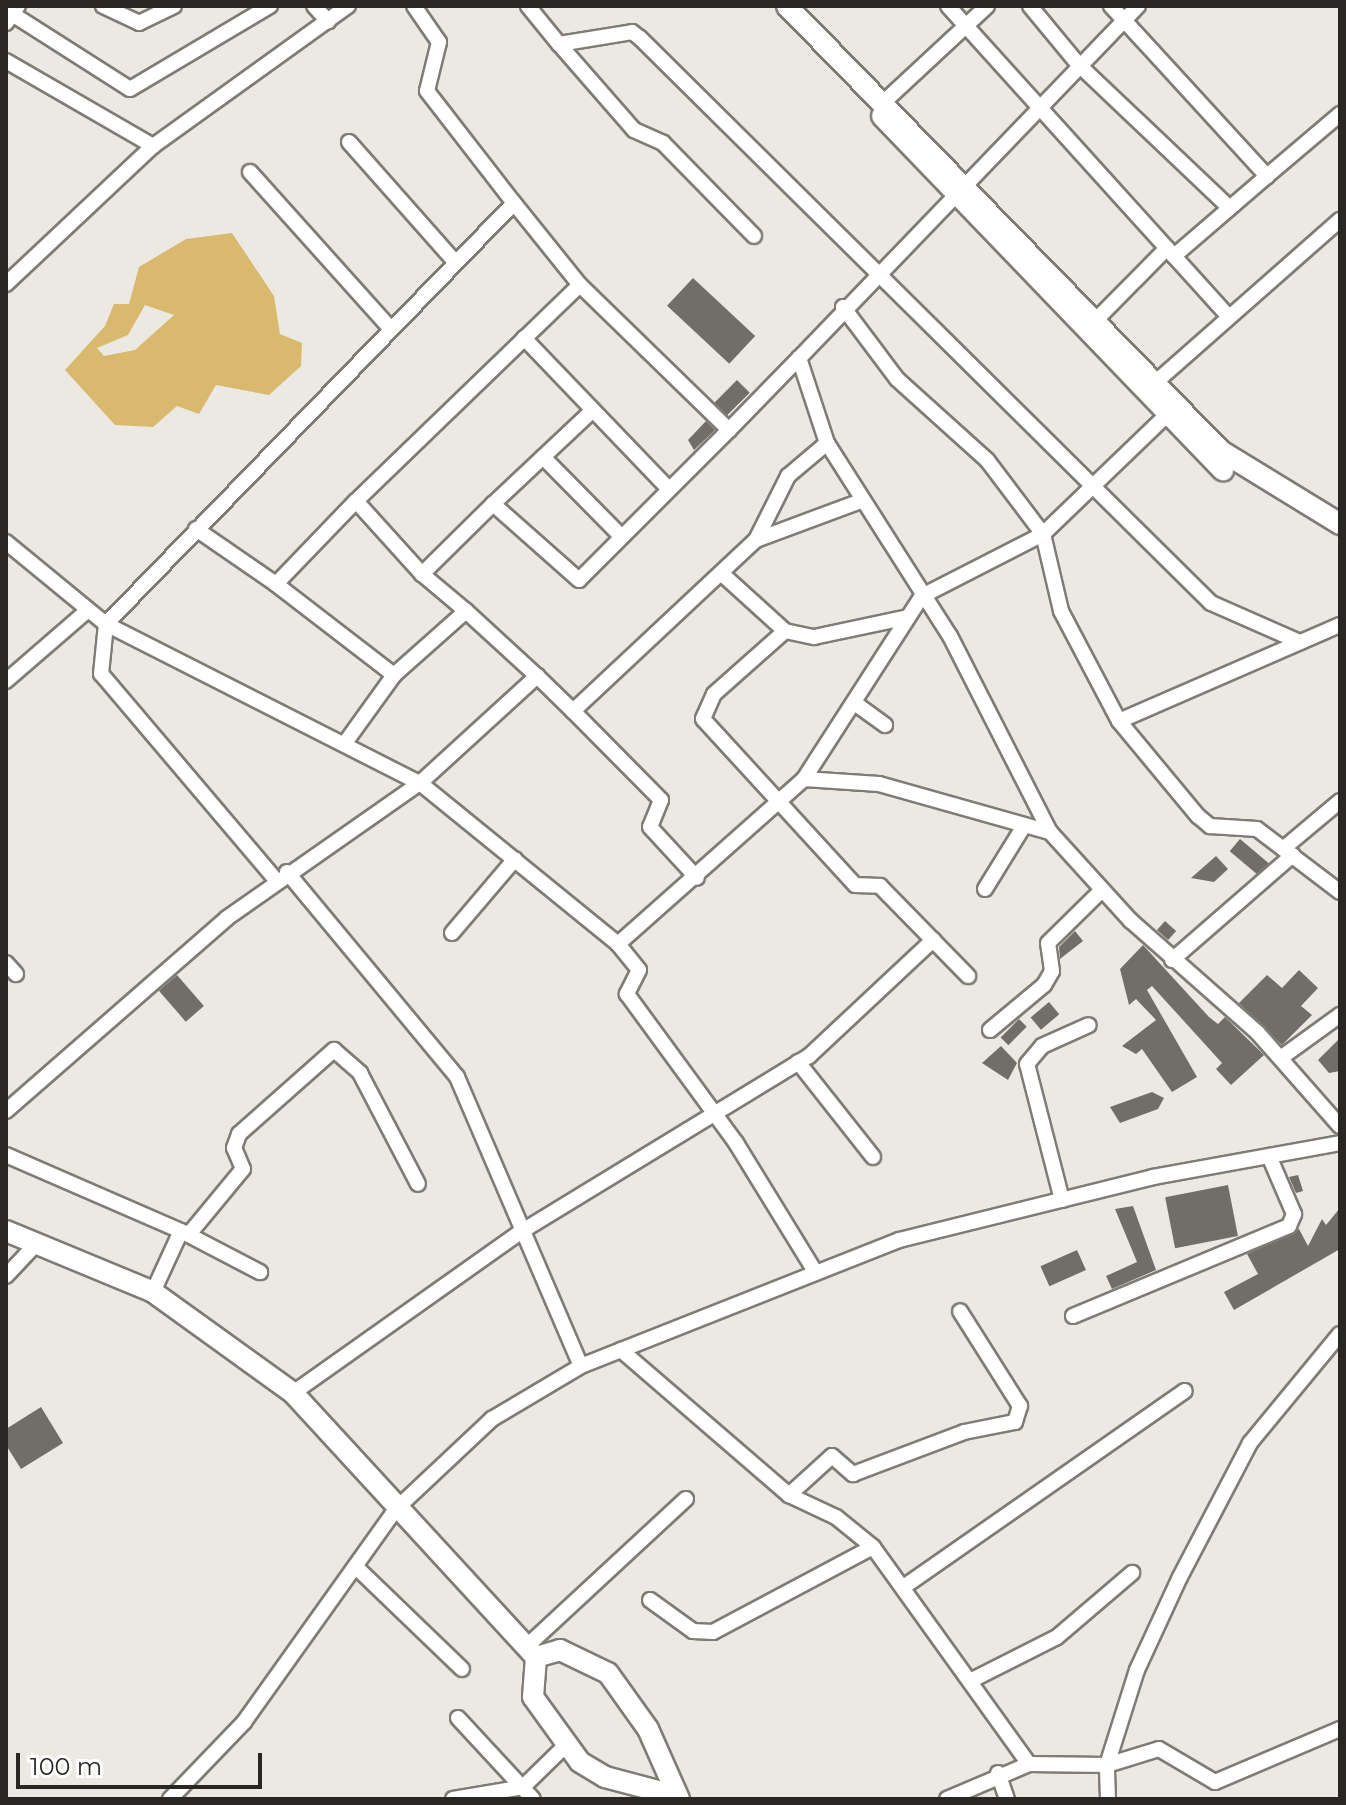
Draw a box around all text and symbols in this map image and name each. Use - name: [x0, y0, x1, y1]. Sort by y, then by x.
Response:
- scale bar: [20, 1737, 266, 1787]
- text: 100 m: [30, 1752, 102, 1781]

